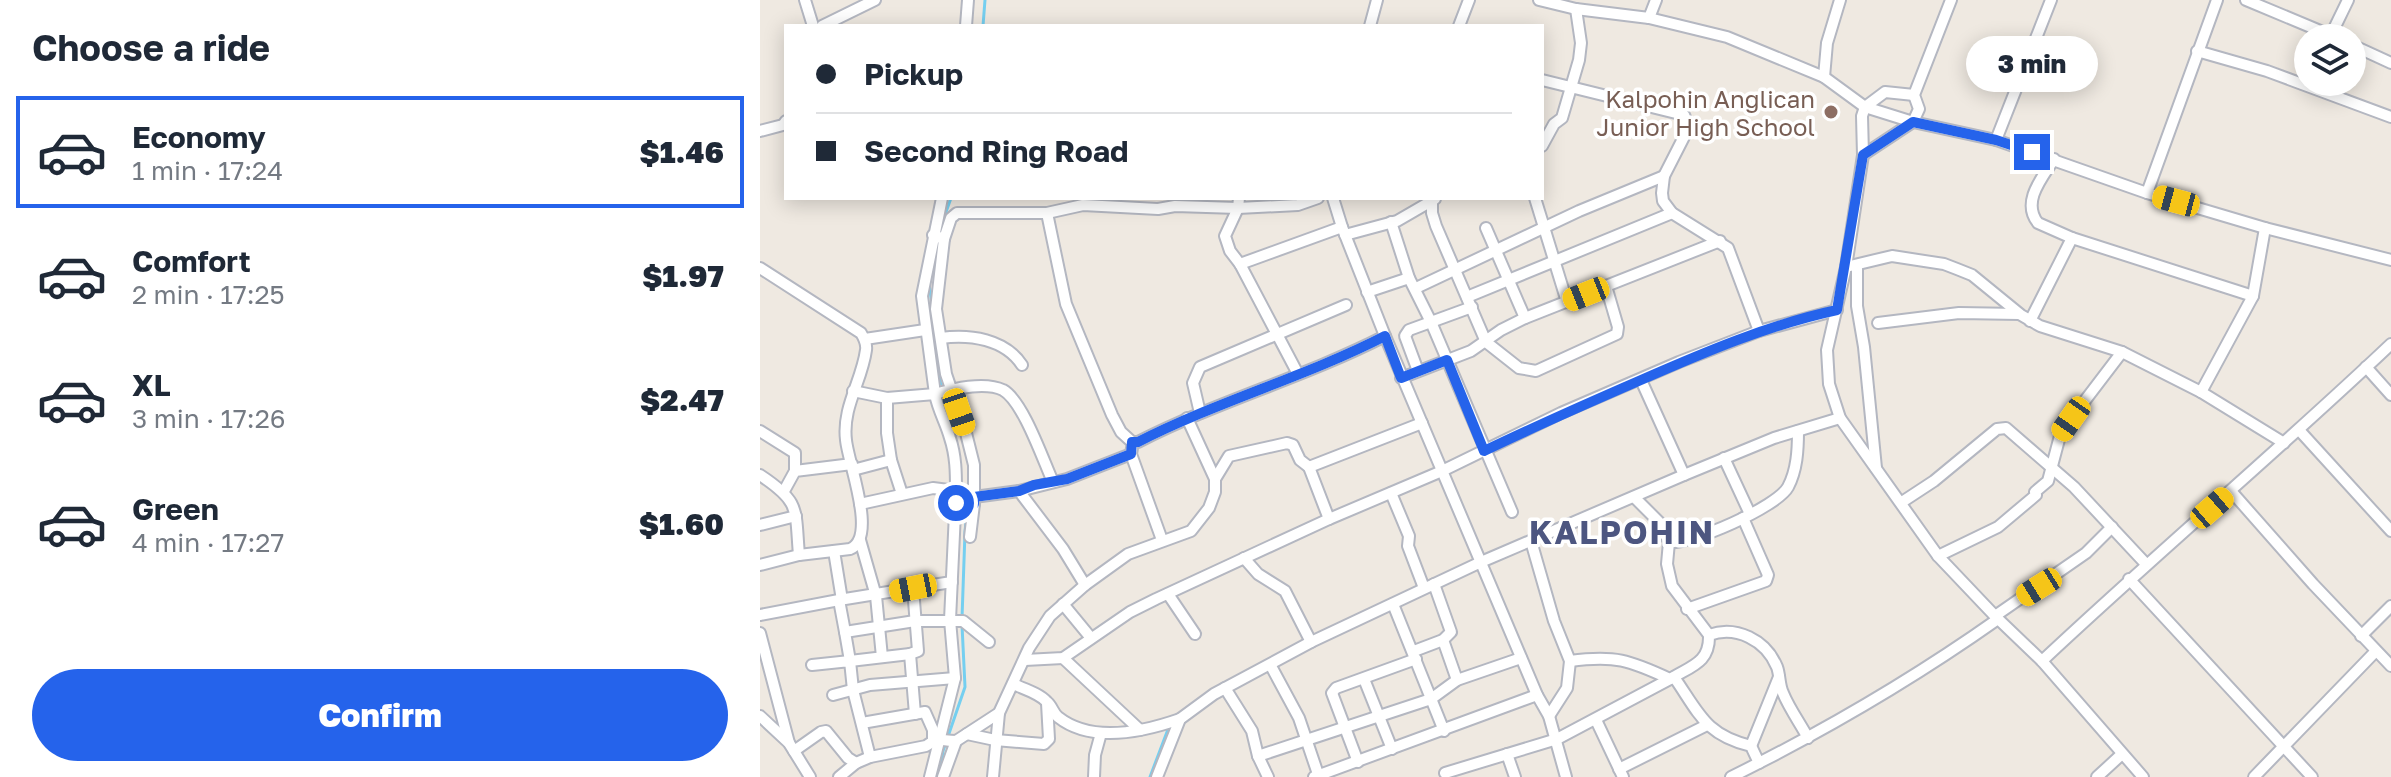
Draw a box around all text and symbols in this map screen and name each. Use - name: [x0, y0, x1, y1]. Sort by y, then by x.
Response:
- map controls: [2294, 24, 2366, 96]
- button: layers: [2294, 24, 2366, 96]
- text: Choose a ride: [32, 26, 270, 69]
- callout: 3 min: [1966, 36, 2098, 92]
- text: 3 min: [1998, 48, 2066, 79]
- text: Pickup: [864, 56, 963, 92]
- place label: Kalpohin Anglican Junior High School: [1596, 84, 1815, 141]
- marker: Kalpohin Anglican Junior High School: [1822, 103, 1840, 121]
- icon: car: [36, 116, 108, 188]
- text: Economy: [132, 119, 266, 155]
- text: Second Ring Road: [864, 133, 1129, 169]
- text: $1.46: [640, 134, 724, 170]
- route end: [2014, 134, 2050, 170]
- text: 1 min · 17:24: [132, 155, 283, 186]
- car: [2150, 183, 2202, 219]
- icon: car: [36, 240, 108, 312]
- text: Comfort: [132, 243, 251, 279]
- text: $1.97: [642, 258, 724, 294]
- car: [1559, 274, 1613, 314]
- text: 2 min · 17:25: [132, 279, 285, 310]
- icon: car: [36, 364, 108, 436]
- text: XL: [132, 367, 171, 403]
- text: $2.47: [640, 382, 724, 418]
- car: [940, 385, 978, 439]
- car: [2047, 392, 2095, 446]
- text: 3 min · 17:26: [132, 403, 285, 434]
- car: [2186, 483, 2238, 533]
- route start: [938, 485, 974, 521]
- icon: car: [36, 488, 108, 560]
- text: Green: [132, 491, 219, 527]
- text: $1.60: [639, 506, 724, 542]
- district label: KALPOHIN: [1529, 513, 1715, 551]
- text: 4 min · 17:27: [132, 527, 284, 558]
- car: [2012, 564, 2066, 610]
- car: [887, 572, 939, 604]
- button: Confirm: [32, 669, 728, 761]

